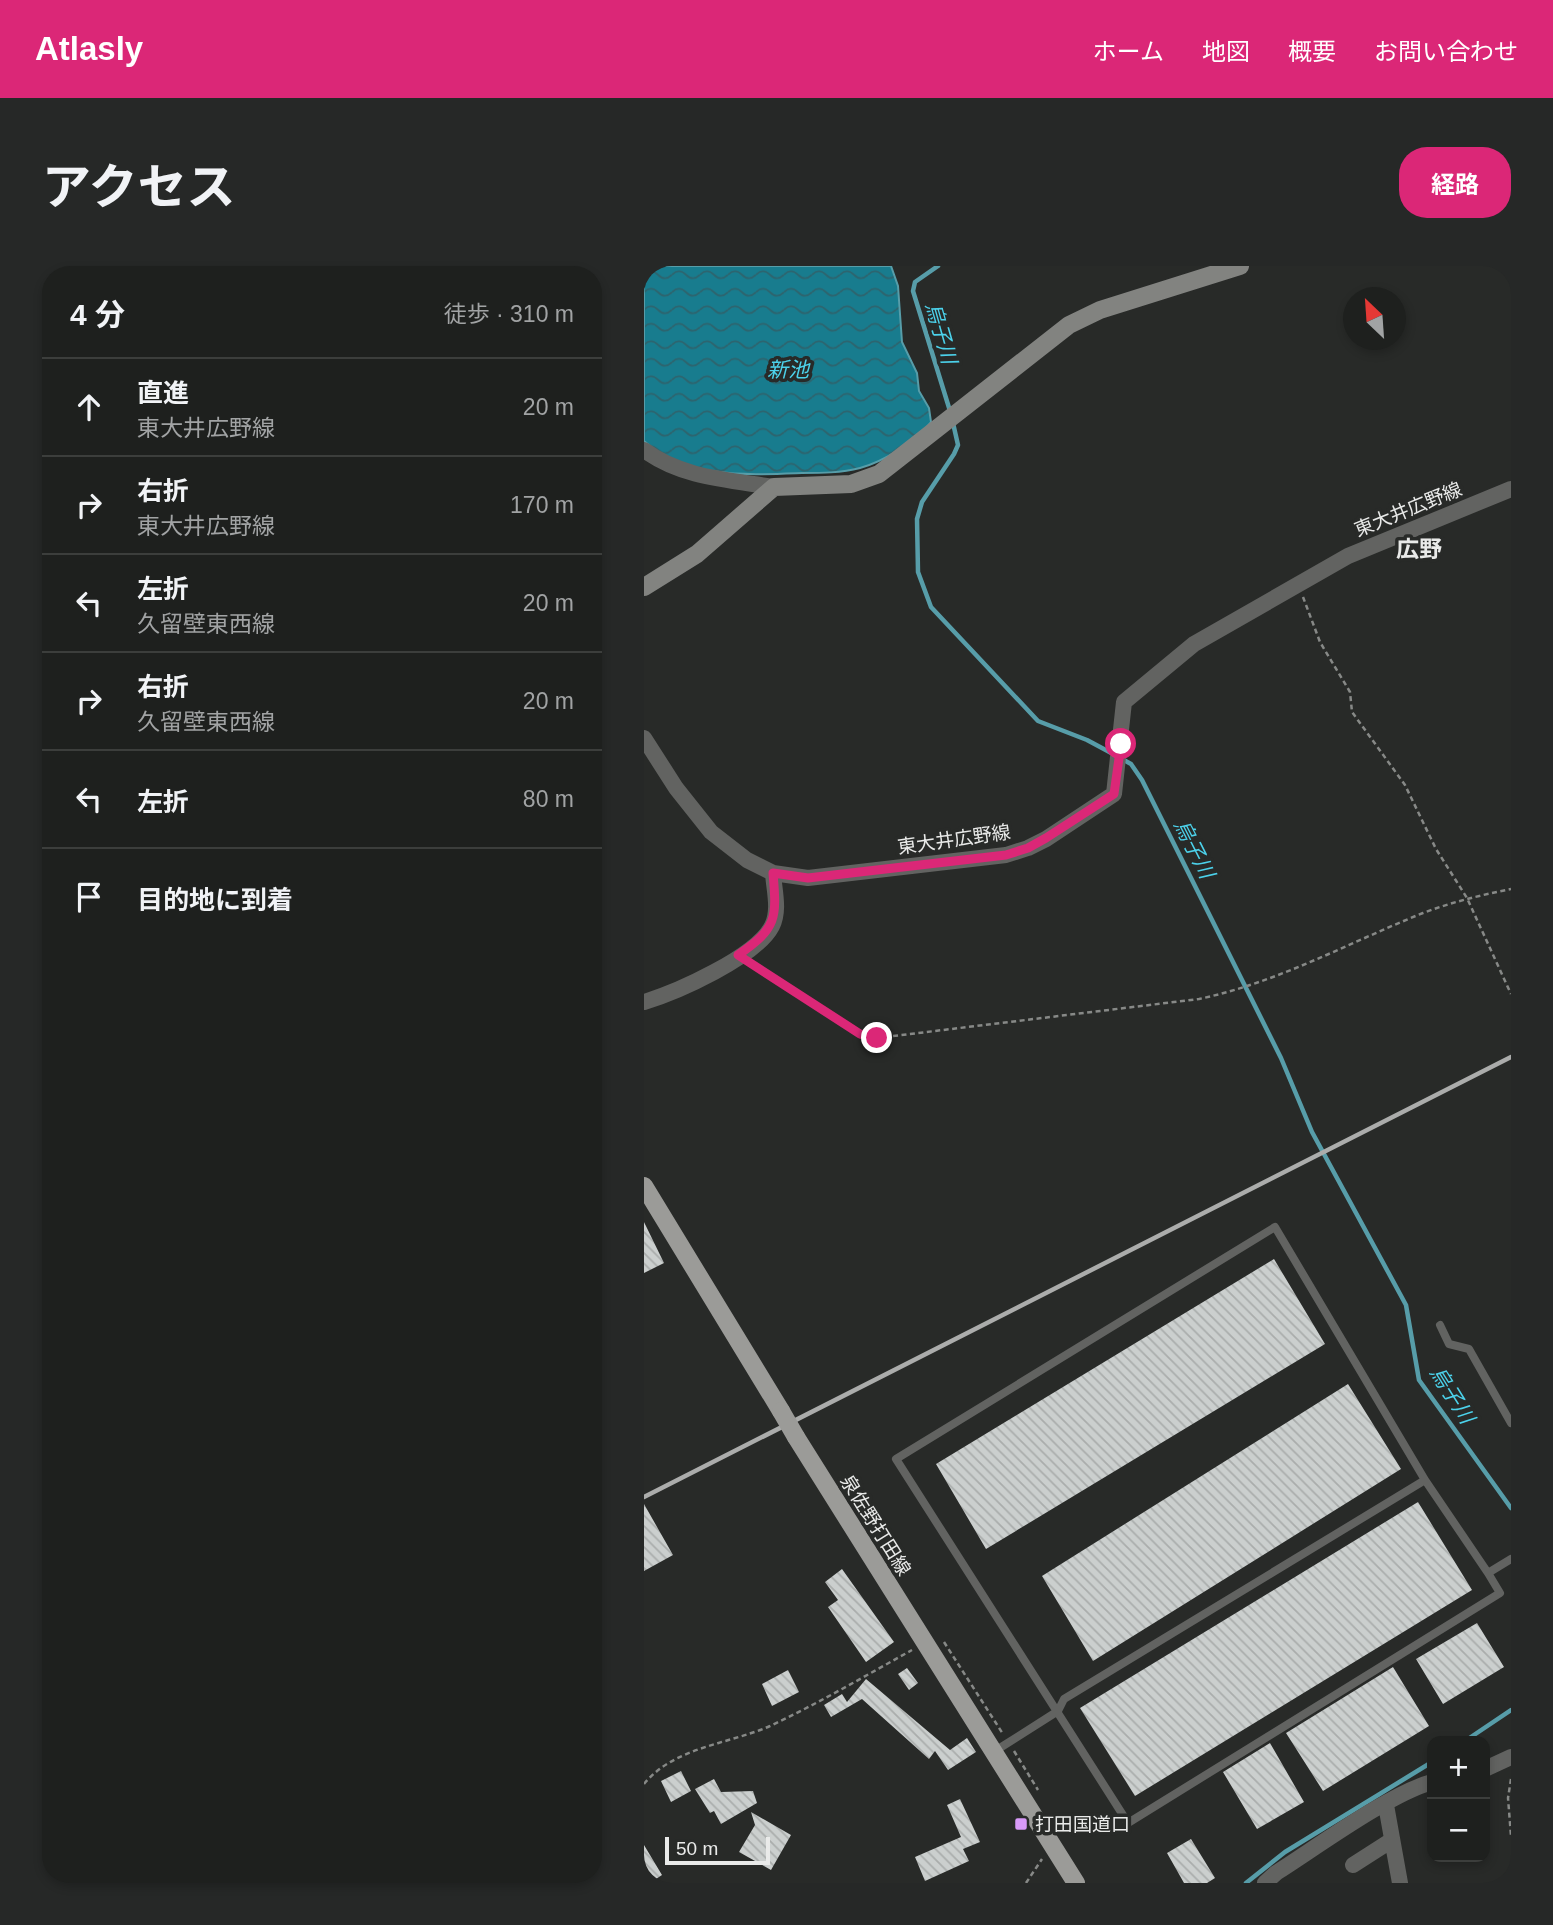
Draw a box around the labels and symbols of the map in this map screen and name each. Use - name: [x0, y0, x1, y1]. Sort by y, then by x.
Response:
- north arrow: [1343, 287, 1406, 350]
- water label: 烏子川: [922, 299, 962, 368]
- water label: 新池: [767, 358, 811, 381]
- street label: 東大井広野線: [1351, 478, 1465, 541]
- district label: 広野: [1396, 536, 1442, 562]
- route start: [1105, 728, 1136, 759]
- water label: 烏子川: [1170, 815, 1220, 884]
- street label: 東大井広野線: [896, 821, 1012, 858]
- route end: [861, 1022, 892, 1053]
- water label: 烏子川: [1426, 1362, 1480, 1429]
- street label: 泉佐野打田線: [836, 1471, 915, 1579]
- place label: 打田国道口: [1035, 1814, 1130, 1835]
- marker: 打田国道口: [1013, 1816, 1029, 1832]
- scale bar: [665, 1834, 770, 1866]

